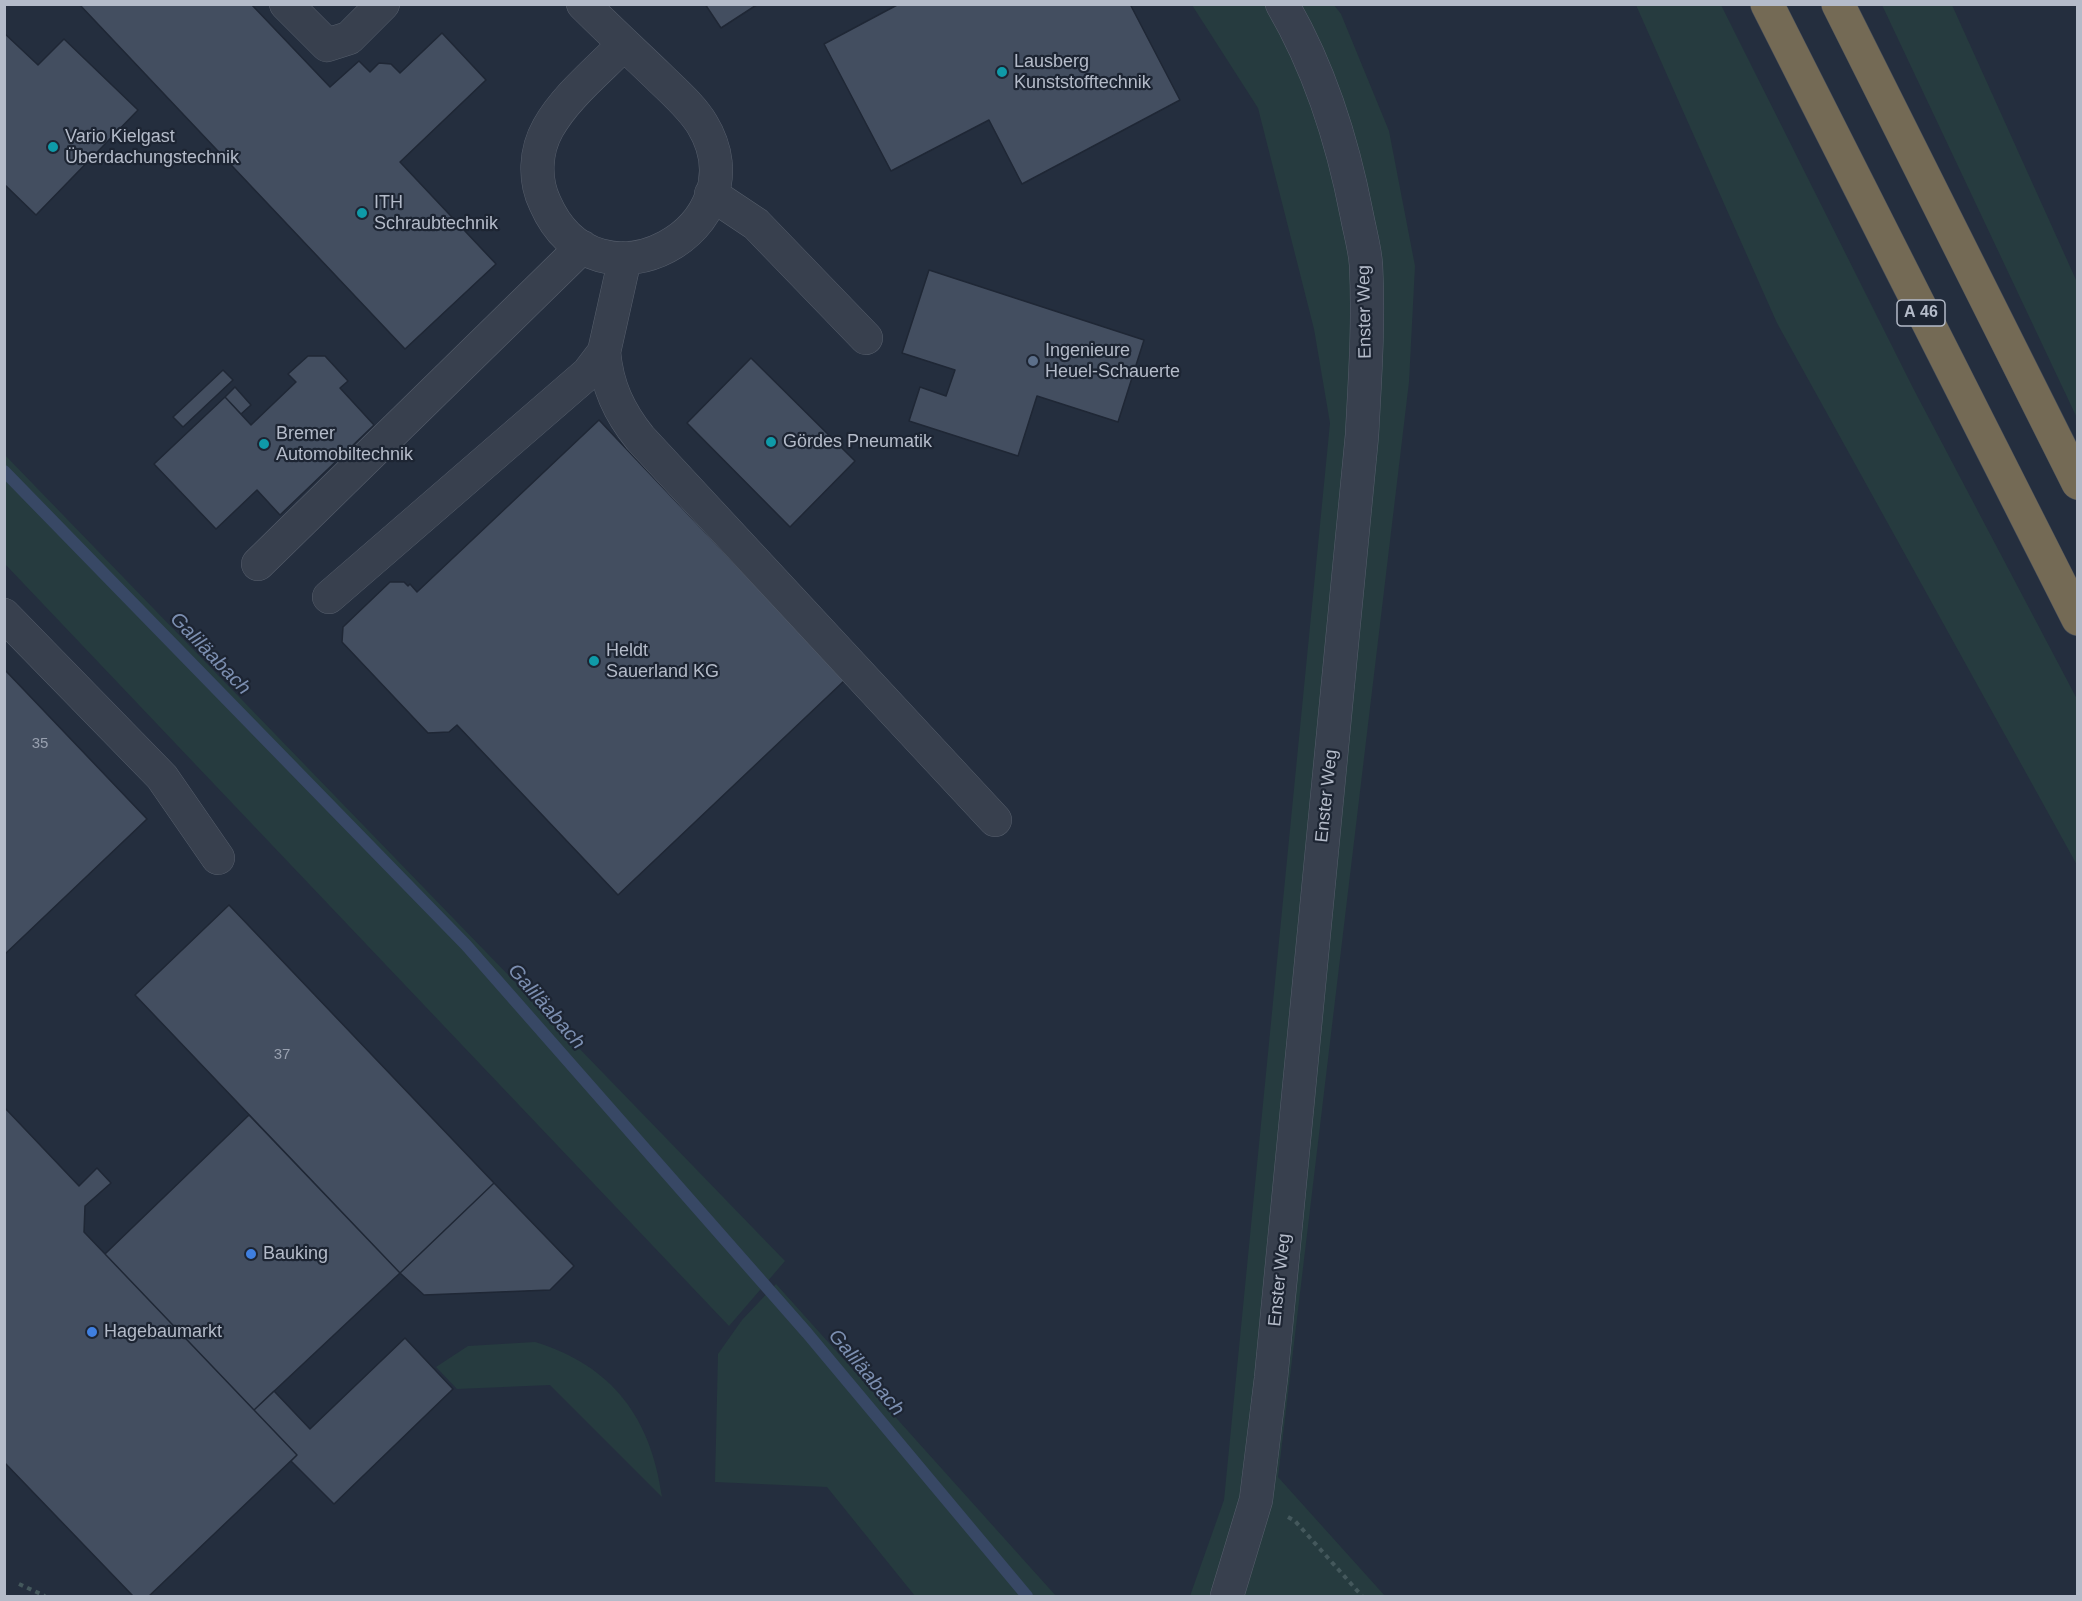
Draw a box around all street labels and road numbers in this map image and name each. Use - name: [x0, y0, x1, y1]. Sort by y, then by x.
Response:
- street label: Enster Weg: [1353, 265, 1377, 359]
- road number: A 46: [1897, 300, 1945, 326]
- street label: Enster Weg: [1311, 748, 1343, 844]
- street label: Enster Weg: [1264, 1232, 1296, 1328]

